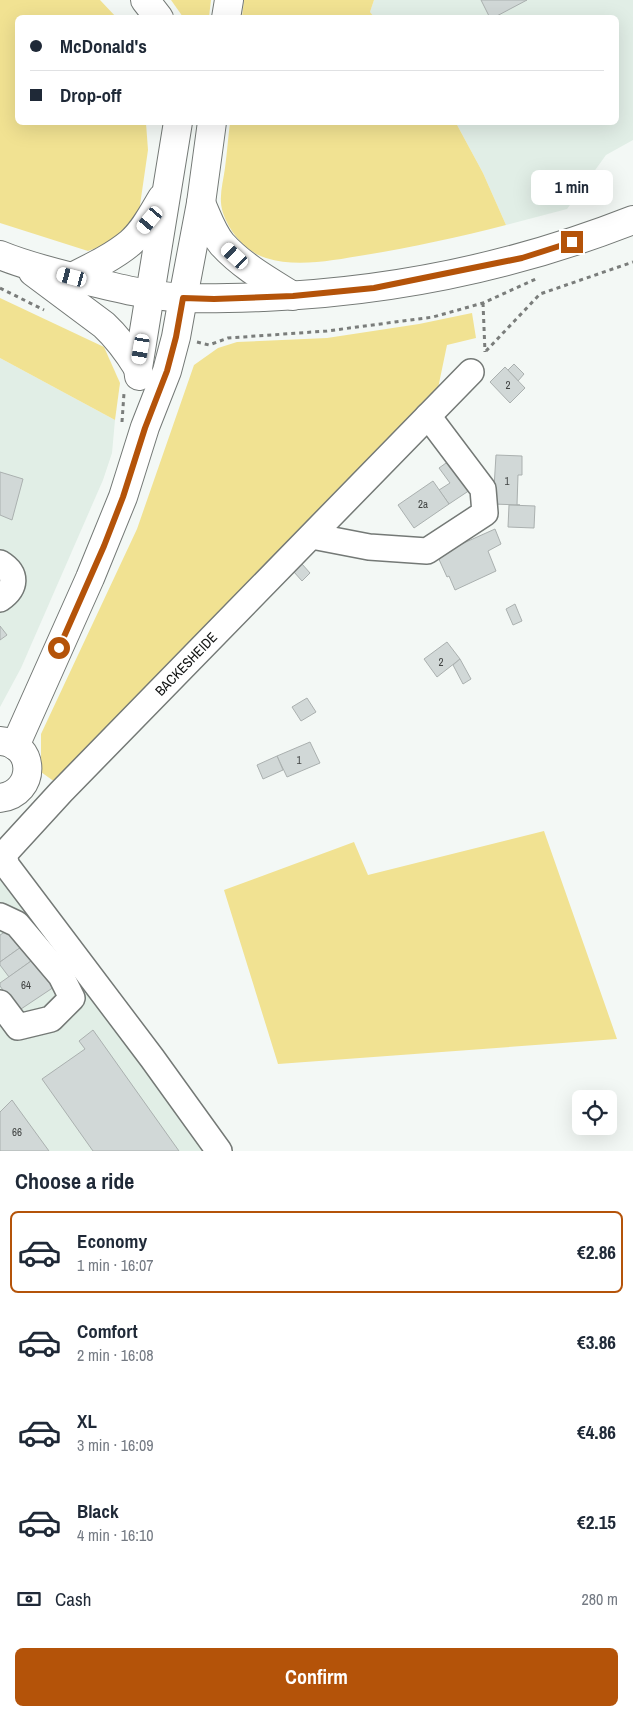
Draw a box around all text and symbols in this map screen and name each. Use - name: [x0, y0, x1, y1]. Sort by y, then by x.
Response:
- text: McDonald's: [60, 33, 147, 59]
- text: Drop-off: [60, 82, 121, 108]
- callout: 1 min: [531, 170, 613, 204]
- text: 1 min: [555, 176, 589, 198]
- car: [134, 204, 165, 236]
- route end: [561, 231, 583, 253]
- car: [218, 240, 251, 272]
- car: [55, 266, 88, 288]
- car: [131, 333, 150, 365]
- house number: 2: [505, 378, 511, 392]
- house number: 1: [504, 474, 510, 488]
- house number: 2a: [418, 497, 428, 511]
- street label: BACKESHEIDE: [151, 628, 221, 700]
- route start: [48, 637, 70, 659]
- house number: 2: [438, 655, 444, 669]
- house number: 1: [296, 753, 302, 767]
- house number: 64: [21, 978, 31, 992]
- map controls: [572, 1090, 617, 1135]
- button: locate: [572, 1090, 617, 1135]
- house number: 66: [12, 1125, 22, 1139]
- text: Choose a ride: [15, 1166, 134, 1196]
- text: Economy: [77, 1228, 147, 1254]
- icon: car: [17, 1230, 62, 1275]
- text: €2.86: [577, 1239, 616, 1265]
- text: 1 min · 16:07: [77, 1254, 154, 1276]
- text: Comfort: [77, 1318, 138, 1344]
- icon: car: [17, 1320, 62, 1365]
- text: €3.86: [577, 1329, 616, 1355]
- text: 2 min · 16:08: [77, 1344, 154, 1366]
- text: XL: [77, 1408, 97, 1434]
- icon: car: [17, 1410, 62, 1455]
- text: €4.86: [577, 1419, 616, 1445]
- text: 3 min · 16:09: [77, 1434, 154, 1456]
- text: Black: [77, 1498, 119, 1524]
- icon: car: [17, 1500, 62, 1545]
- text: €2.15: [577, 1509, 616, 1535]
- text: 4 min · 16:10: [77, 1524, 154, 1546]
- icon: cash: [15, 1585, 43, 1613]
- text: Cash: [55, 1586, 91, 1612]
- text: 280 m: [582, 1588, 618, 1610]
- button: Confirm: [15, 1648, 618, 1706]

